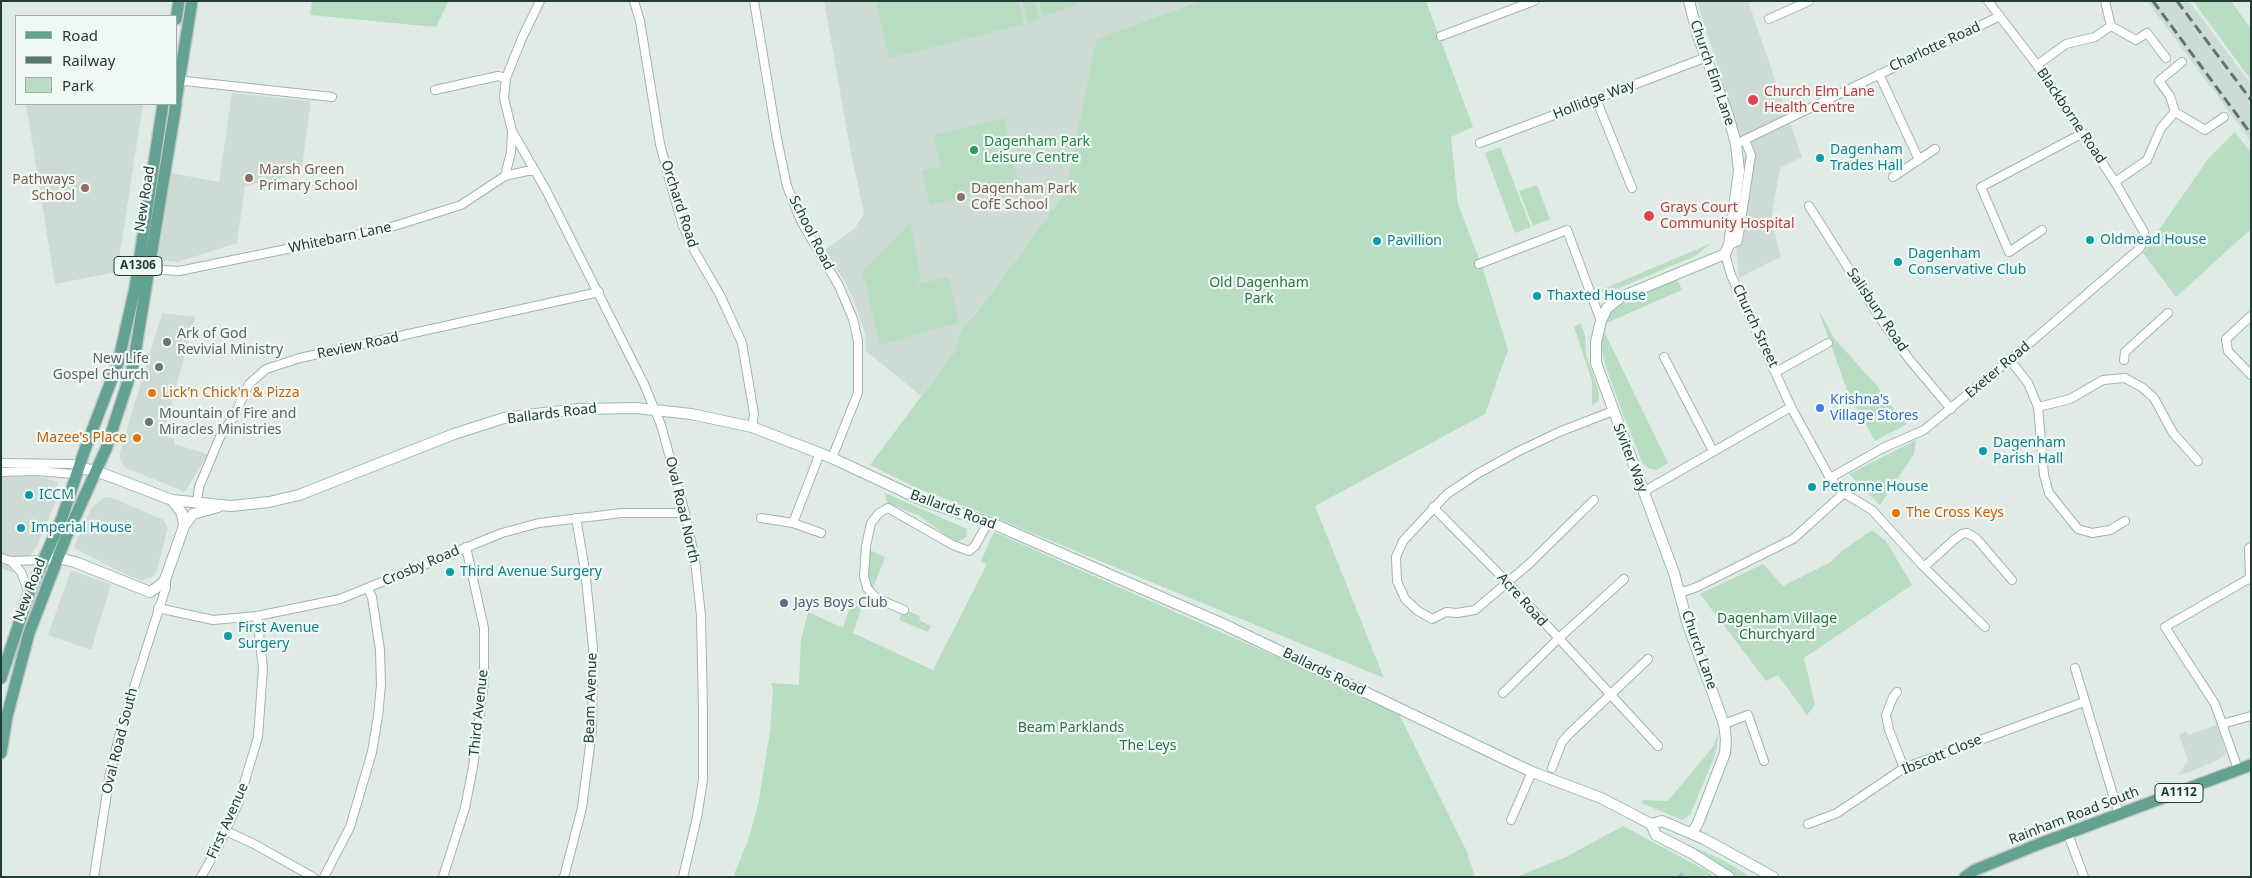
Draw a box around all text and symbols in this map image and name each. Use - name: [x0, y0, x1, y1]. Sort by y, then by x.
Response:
- legend: [15, 15, 178, 105]
- street label: Church Elm Lane: [1686, 18, 1738, 128]
- street label: Charlotte Road: [1887, 19, 1983, 75]
- text: Road: [62, 25, 98, 45]
- text: Railway: [62, 50, 115, 70]
- street label: Blackborne Road: [2033, 65, 2109, 167]
- text: Park: [62, 75, 94, 95]
- street label: Hollidge Way: [1551, 77, 1637, 123]
- place label: Church Elm Lane Health Centre: [1764, 84, 1875, 116]
- marker: Church Elm Lane Health Centre: [1746, 93, 1760, 107]
- place label: Dagenham Park Leisure Centre: [984, 134, 1090, 166]
- place label: Dagenham Trades Hall: [1830, 142, 1903, 174]
- marker: Dagenham Park Leisure Centre: [968, 144, 980, 156]
- marker: Dagenham Trades Hall: [1814, 152, 1826, 164]
- street label: Orchard Road: [657, 158, 701, 250]
- place label: Marsh Green Primary School: [259, 162, 358, 194]
- street label: New Road: [131, 165, 159, 233]
- place label: Pathways School: [12, 172, 75, 204]
- marker: Marsh Green Primary School: [243, 172, 255, 184]
- place label: Dagenham Park CofE School: [971, 181, 1077, 213]
- marker: Pathways School: [79, 182, 91, 194]
- marker: Dagenham Park CofE School: [955, 191, 967, 203]
- street label: School Road: [785, 193, 837, 273]
- place label: Grays Court Community Hospital: [1660, 200, 1795, 232]
- marker: Grays Court Community Hospital: [1642, 209, 1656, 223]
- street label: Whitebarn Lane: [287, 219, 393, 257]
- place label: Oldmead House: [2100, 232, 2206, 248]
- place label: Pavillion: [1387, 233, 1442, 249]
- marker: Oldmead House: [2084, 234, 2096, 246]
- marker: Pavillion: [1371, 235, 1383, 247]
- place label: Dagenham Conservative Club: [1908, 246, 2026, 278]
- road number: A1306: [114, 256, 162, 276]
- marker: Dagenham Conservative Club: [1892, 256, 1904, 268]
- street label: Salisbury Road: [1843, 265, 1911, 355]
- park label: Old Dagenham Park: [1209, 275, 1309, 308]
- street label: Church Street: [1728, 282, 1782, 370]
- place label: Thaxted House: [1547, 288, 1646, 304]
- marker: Thaxted House: [1531, 290, 1543, 302]
- place label: Ark of God Revivial Ministry: [177, 326, 283, 358]
- street label: Review Road: [316, 329, 400, 363]
- marker: Ark of God Revivial Ministry: [161, 336, 173, 348]
- street label: Exeter Road: [1962, 338, 2034, 402]
- place label: New Life Gospel Church: [53, 351, 149, 384]
- marker: New Life Gospel Church: [153, 361, 165, 373]
- place label: Lick'n Chick'n & Pizza: [162, 385, 299, 401]
- marker: Lick'n Chick'n & Pizza: [146, 387, 158, 399]
- place label: Krishna's Village Stores: [1830, 392, 1919, 424]
- street label: Ballards Road: [506, 400, 598, 428]
- marker: Krishna's Village Stores: [1814, 402, 1826, 414]
- place label: Mountain of Fire and Miracles Ministries: [159, 406, 296, 438]
- marker: Mountain of Fire and Miracles Ministries: [143, 416, 155, 428]
- street label: Siviter Way: [1609, 421, 1651, 495]
- place label: Mazee's Place: [37, 430, 127, 446]
- marker: Mazee's Place: [131, 432, 143, 444]
- place label: Dagenham Parish Hall: [1993, 435, 2066, 468]
- marker: Dagenham Parish Hall: [1977, 445, 1989, 457]
- street label: Oval Road North: [662, 455, 702, 565]
- place label: Petronne House: [1822, 479, 1928, 495]
- marker: Petronne House: [1806, 481, 1818, 493]
- place label: ICCM: [39, 487, 74, 503]
- street label: Ballards Road: [908, 487, 998, 533]
- marker: ICCM: [23, 489, 35, 501]
- place label: The Cross Keys: [1906, 505, 2004, 521]
- marker: The Cross Keys: [1890, 507, 1902, 519]
- place label: Imperial House: [31, 520, 132, 536]
- marker: Imperial House: [15, 522, 27, 534]
- street label: Crosby Road: [380, 542, 462, 590]
- street label: New Road: [10, 556, 50, 624]
- place label: Third Avenue Surgery: [460, 564, 602, 580]
- marker: Third Avenue Surgery: [444, 566, 456, 578]
- street label: Acre Road: [1494, 570, 1550, 630]
- place label: Jays Boys Club: [794, 595, 888, 611]
- marker: Jays Boys Club: [778, 597, 790, 609]
- street label: Church Lane: [1678, 608, 1720, 692]
- park label: Dagenham Village Churchyard: [1717, 611, 1837, 644]
- place label: First Avenue Surgery: [238, 620, 319, 652]
- marker: First Avenue Surgery: [222, 630, 234, 642]
- street label: Ballards Road: [1280, 645, 1368, 699]
- street label: Beam Avenue: [581, 652, 601, 744]
- street label: Third Avenue: [466, 669, 492, 757]
- street label: Oval Road South: [99, 686, 141, 796]
- park label: Beam Parklands: [1018, 720, 1124, 736]
- street label: Ibscott Close: [1900, 731, 1984, 779]
- park label: The Leys: [1120, 738, 1176, 754]
- street label: First Avenue: [204, 780, 252, 862]
- street label: Rainham Road South: [2007, 783, 2141, 849]
- road number: A1112: [2155, 784, 2203, 802]

